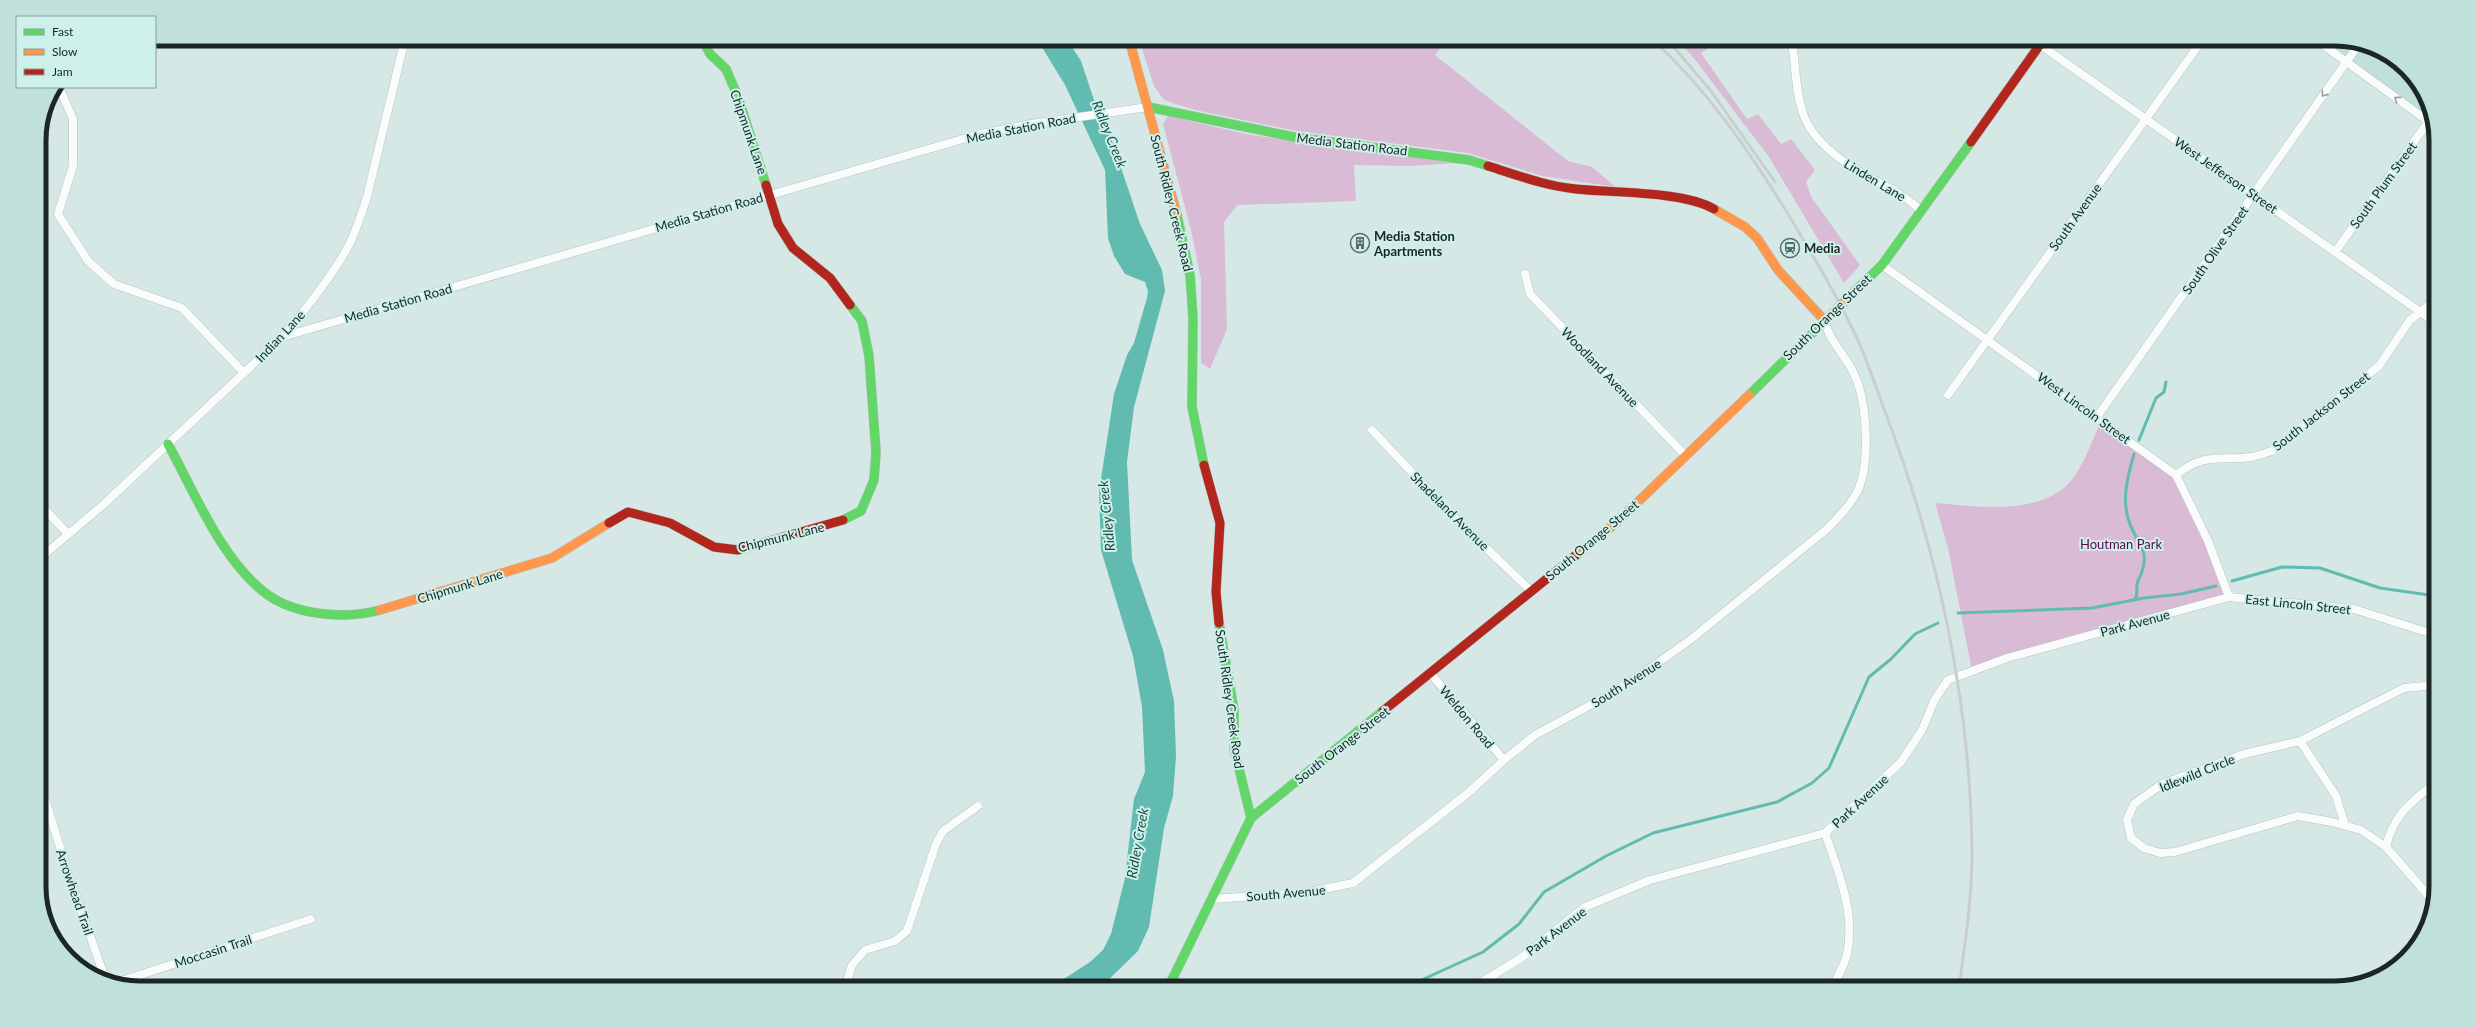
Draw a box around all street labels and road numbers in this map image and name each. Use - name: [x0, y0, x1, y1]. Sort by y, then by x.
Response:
- street label: Chipmunk Lane: [727, 87, 771, 177]
- street label: Media Station Road: [965, 110, 1077, 146]
- street label: Media Station Road: [1296, 129, 1408, 159]
- street label: South Ridley Creek Road: [1147, 133, 1197, 273]
- street label: West Jefferson Street: [2171, 133, 2281, 217]
- street label: South Plum Street: [2346, 138, 2420, 231]
- street label: Linden Lane: [1841, 155, 1909, 205]
- street label: South Avenue: [2045, 180, 2105, 254]
- street label: Media Station Road: [653, 189, 765, 235]
- street label: South Olive Street: [2179, 202, 2252, 297]
- street label: South Orange Street: [1780, 271, 1875, 363]
- street label: Media Station Road: [342, 280, 454, 326]
- street label: Indian Lane: [252, 306, 308, 365]
- street label: Woodland Avenue: [1558, 324, 1642, 410]
- street label: South Jackson Street: [2269, 368, 2373, 454]
- street label: West Lincoln Street: [2034, 369, 2134, 447]
- street label: Shadeland Avenue: [1407, 468, 1493, 554]
- street label: South Orange Street: [1542, 496, 1642, 584]
- street label: Chipmunk Lane: [736, 518, 826, 555]
- street label: Chipmunk Lane: [415, 565, 505, 607]
- street label: East Lincoln Street: [2245, 591, 2352, 618]
- street label: Park Avenue: [2098, 606, 2172, 640]
- street label: South Ridley Creek Road: [1212, 628, 1248, 770]
- street label: South Avenue: [1588, 655, 1664, 711]
- street label: Weldon Road: [1436, 682, 1498, 752]
- street label: South Orange Street: [1291, 703, 1393, 787]
- street label: Idlewild Circle: [2157, 751, 2237, 795]
- street label: Park Avenue: [1828, 771, 1892, 831]
- street label: Arrowhead Trail: [53, 847, 97, 937]
- street label: South Avenue: [1246, 882, 1326, 904]
- street label: Park Avenue: [1523, 903, 1589, 959]
- street label: Moccasin Trail: [172, 931, 254, 971]

